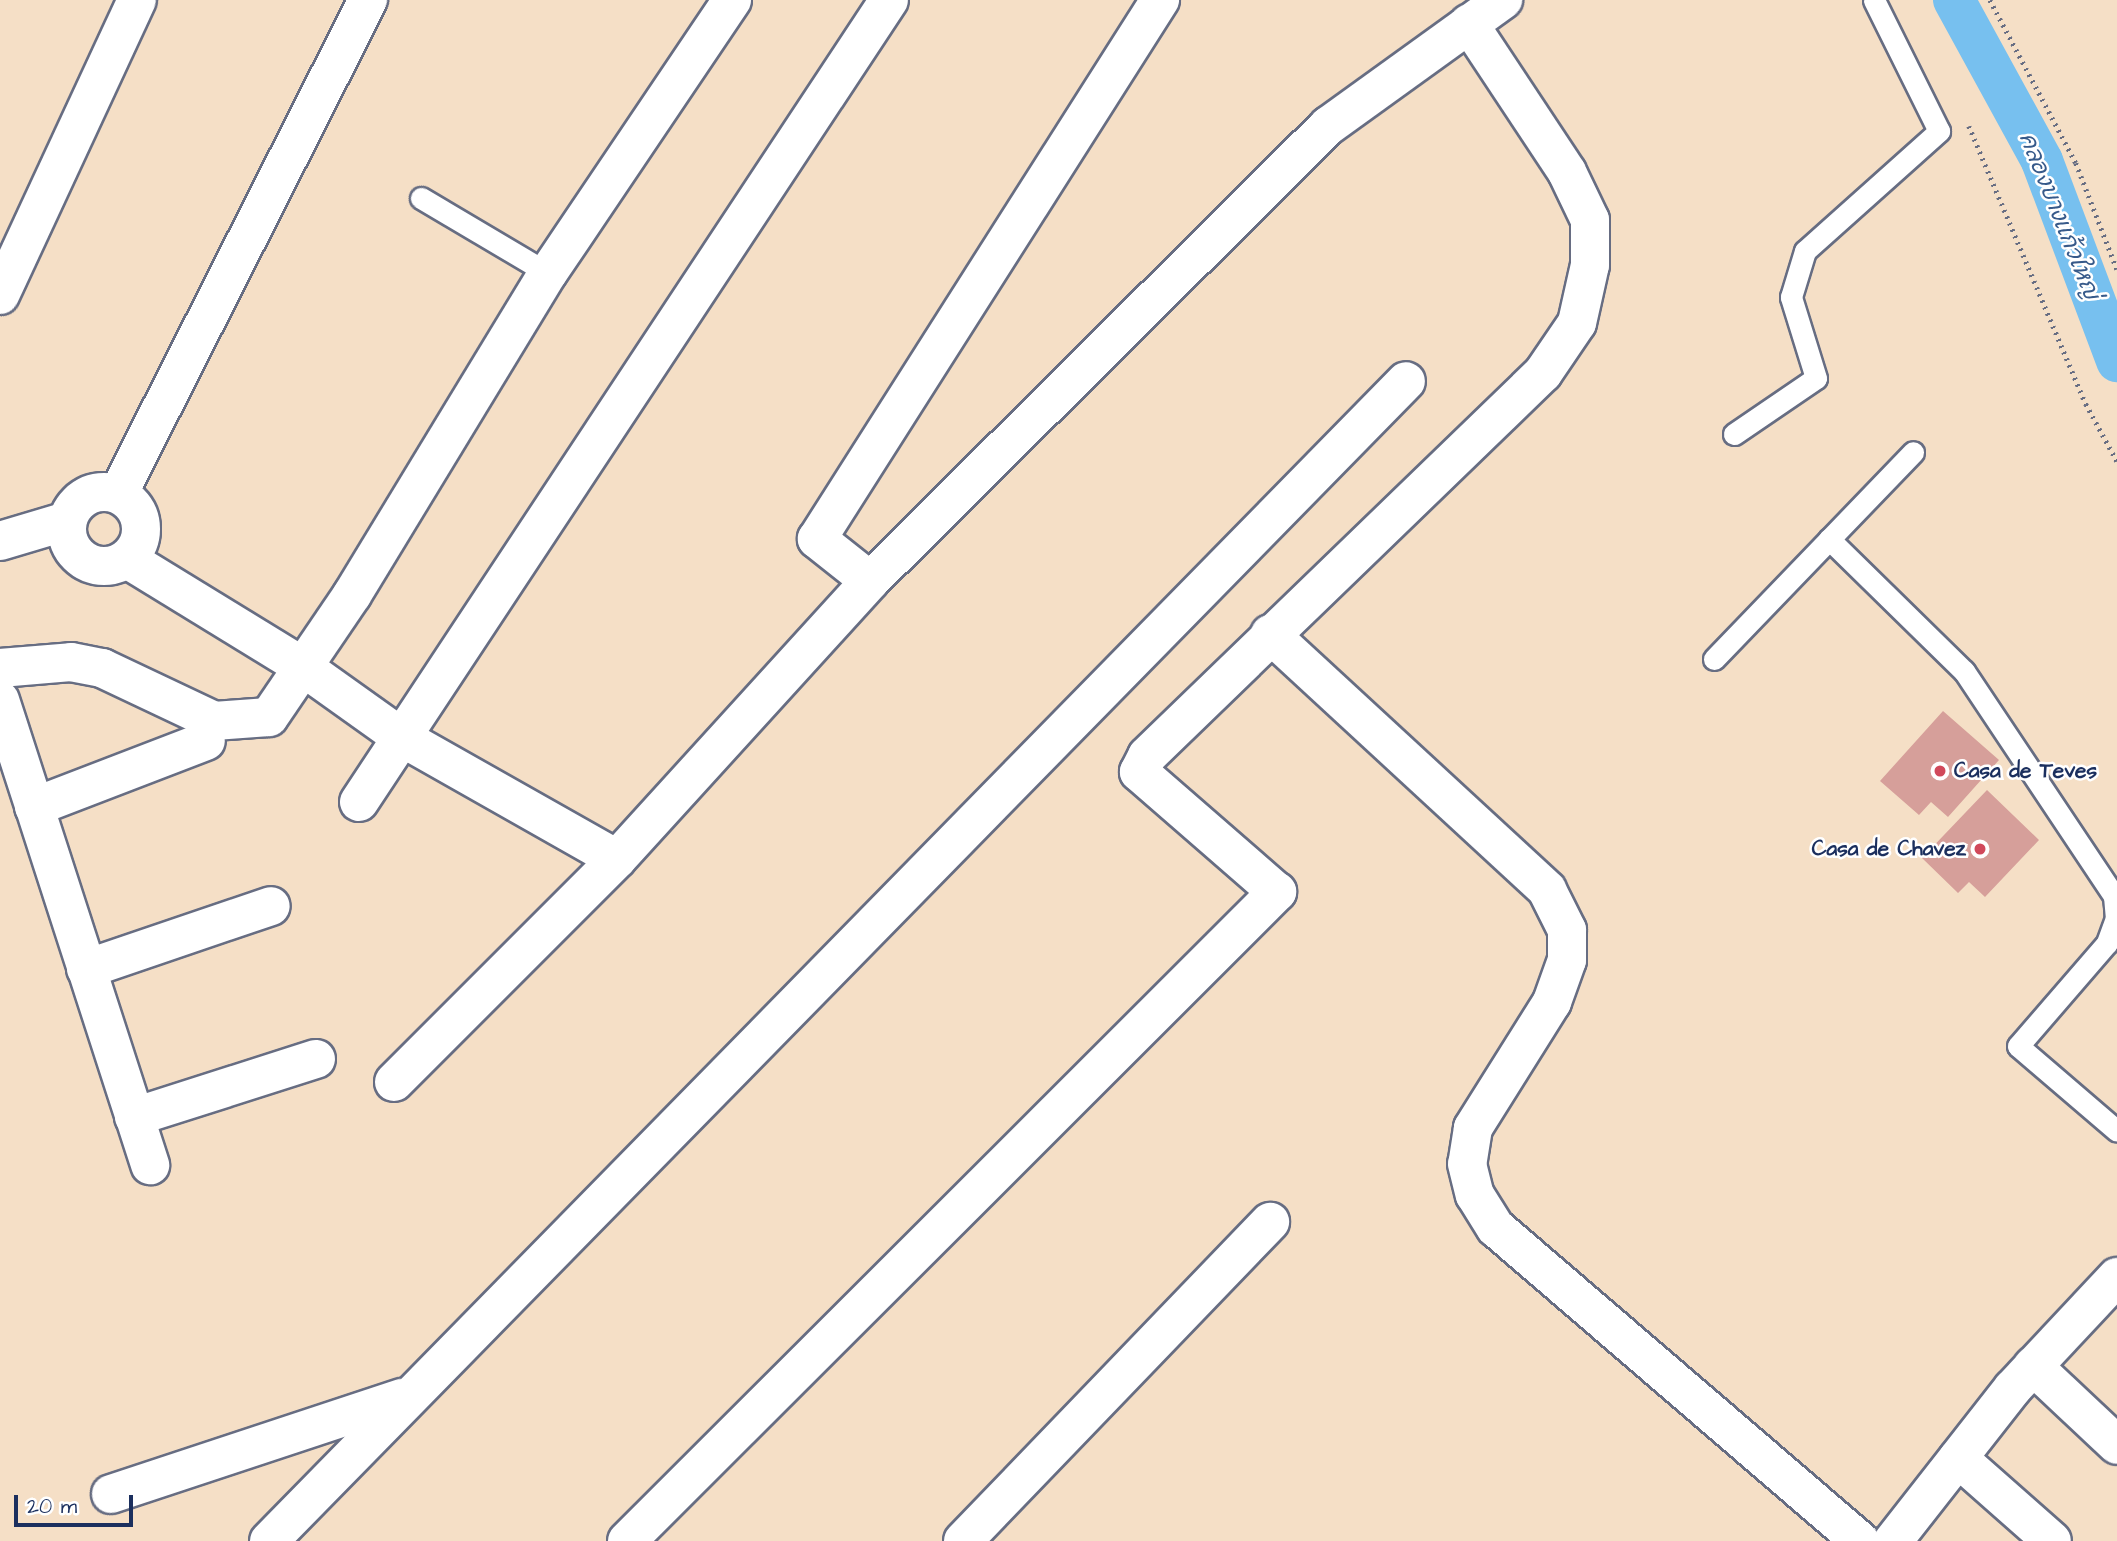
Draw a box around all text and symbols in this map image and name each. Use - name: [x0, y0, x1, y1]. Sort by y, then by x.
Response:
- water label: คลองบางแก้วใหญ่: [2013, 129, 2105, 303]
- place label: Casa de Teves: [1954, 758, 2097, 784]
- marker: Casa de Teves: [1932, 763, 1948, 779]
- place label: Casa de Chavez: [1812, 836, 1966, 862]
- marker: Casa de Chavez: [1972, 841, 1988, 857]
- scale bar: [18, 1482, 136, 1526]
- text: 20 m: [27, 1492, 77, 1521]

